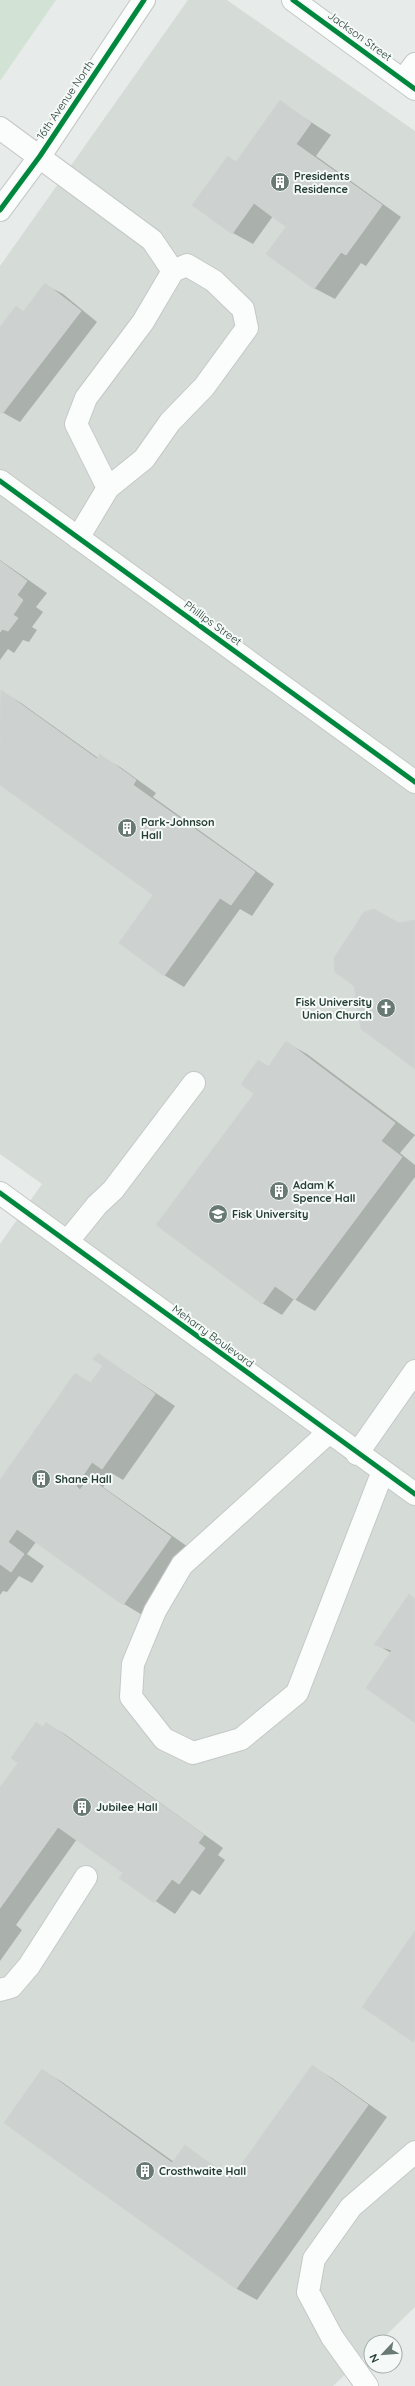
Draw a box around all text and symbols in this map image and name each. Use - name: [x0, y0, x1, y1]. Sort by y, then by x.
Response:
- street label: Jackson Street: [325, 8, 395, 64]
- street label: 16th Avenue North: [33, 58, 97, 142]
- place label: Presidents Residence: [294, 169, 350, 196]
- building icon: Presidents Residence: [269, 171, 291, 193]
- street label: Phillips Street: [182, 598, 245, 649]
- place label: Park-Johnson Hall: [141, 815, 215, 842]
- building icon: Park-Johnson Hall: [116, 817, 138, 839]
- place label: Fisk University Union Church: [295, 995, 372, 1022]
- church icon: Fisk University Union Church: [375, 997, 397, 1019]
- place label: Adam K Spence Hall: [293, 1178, 356, 1205]
- building icon: Adam K Spence Hall: [268, 1180, 290, 1202]
- school or university icon: Fisk University: [207, 1203, 229, 1225]
- place label: Fisk University: [232, 1207, 309, 1221]
- street label: Meharry Boulevard: [169, 1302, 257, 1370]
- building icon: Shane Hall: [30, 1468, 52, 1490]
- place label: Shane Hall: [55, 1472, 112, 1486]
- building icon: Jubilee Hall: [71, 1796, 93, 1818]
- place label: Jubilee Hall: [96, 1800, 158, 1814]
- building icon: Crosthwaite Hall: [134, 2160, 156, 2182]
- place label: Crosthwaite Hall: [159, 2164, 246, 2178]
- north arrow: [363, 2334, 403, 2374]
- text: N: [366, 2352, 382, 2365]

